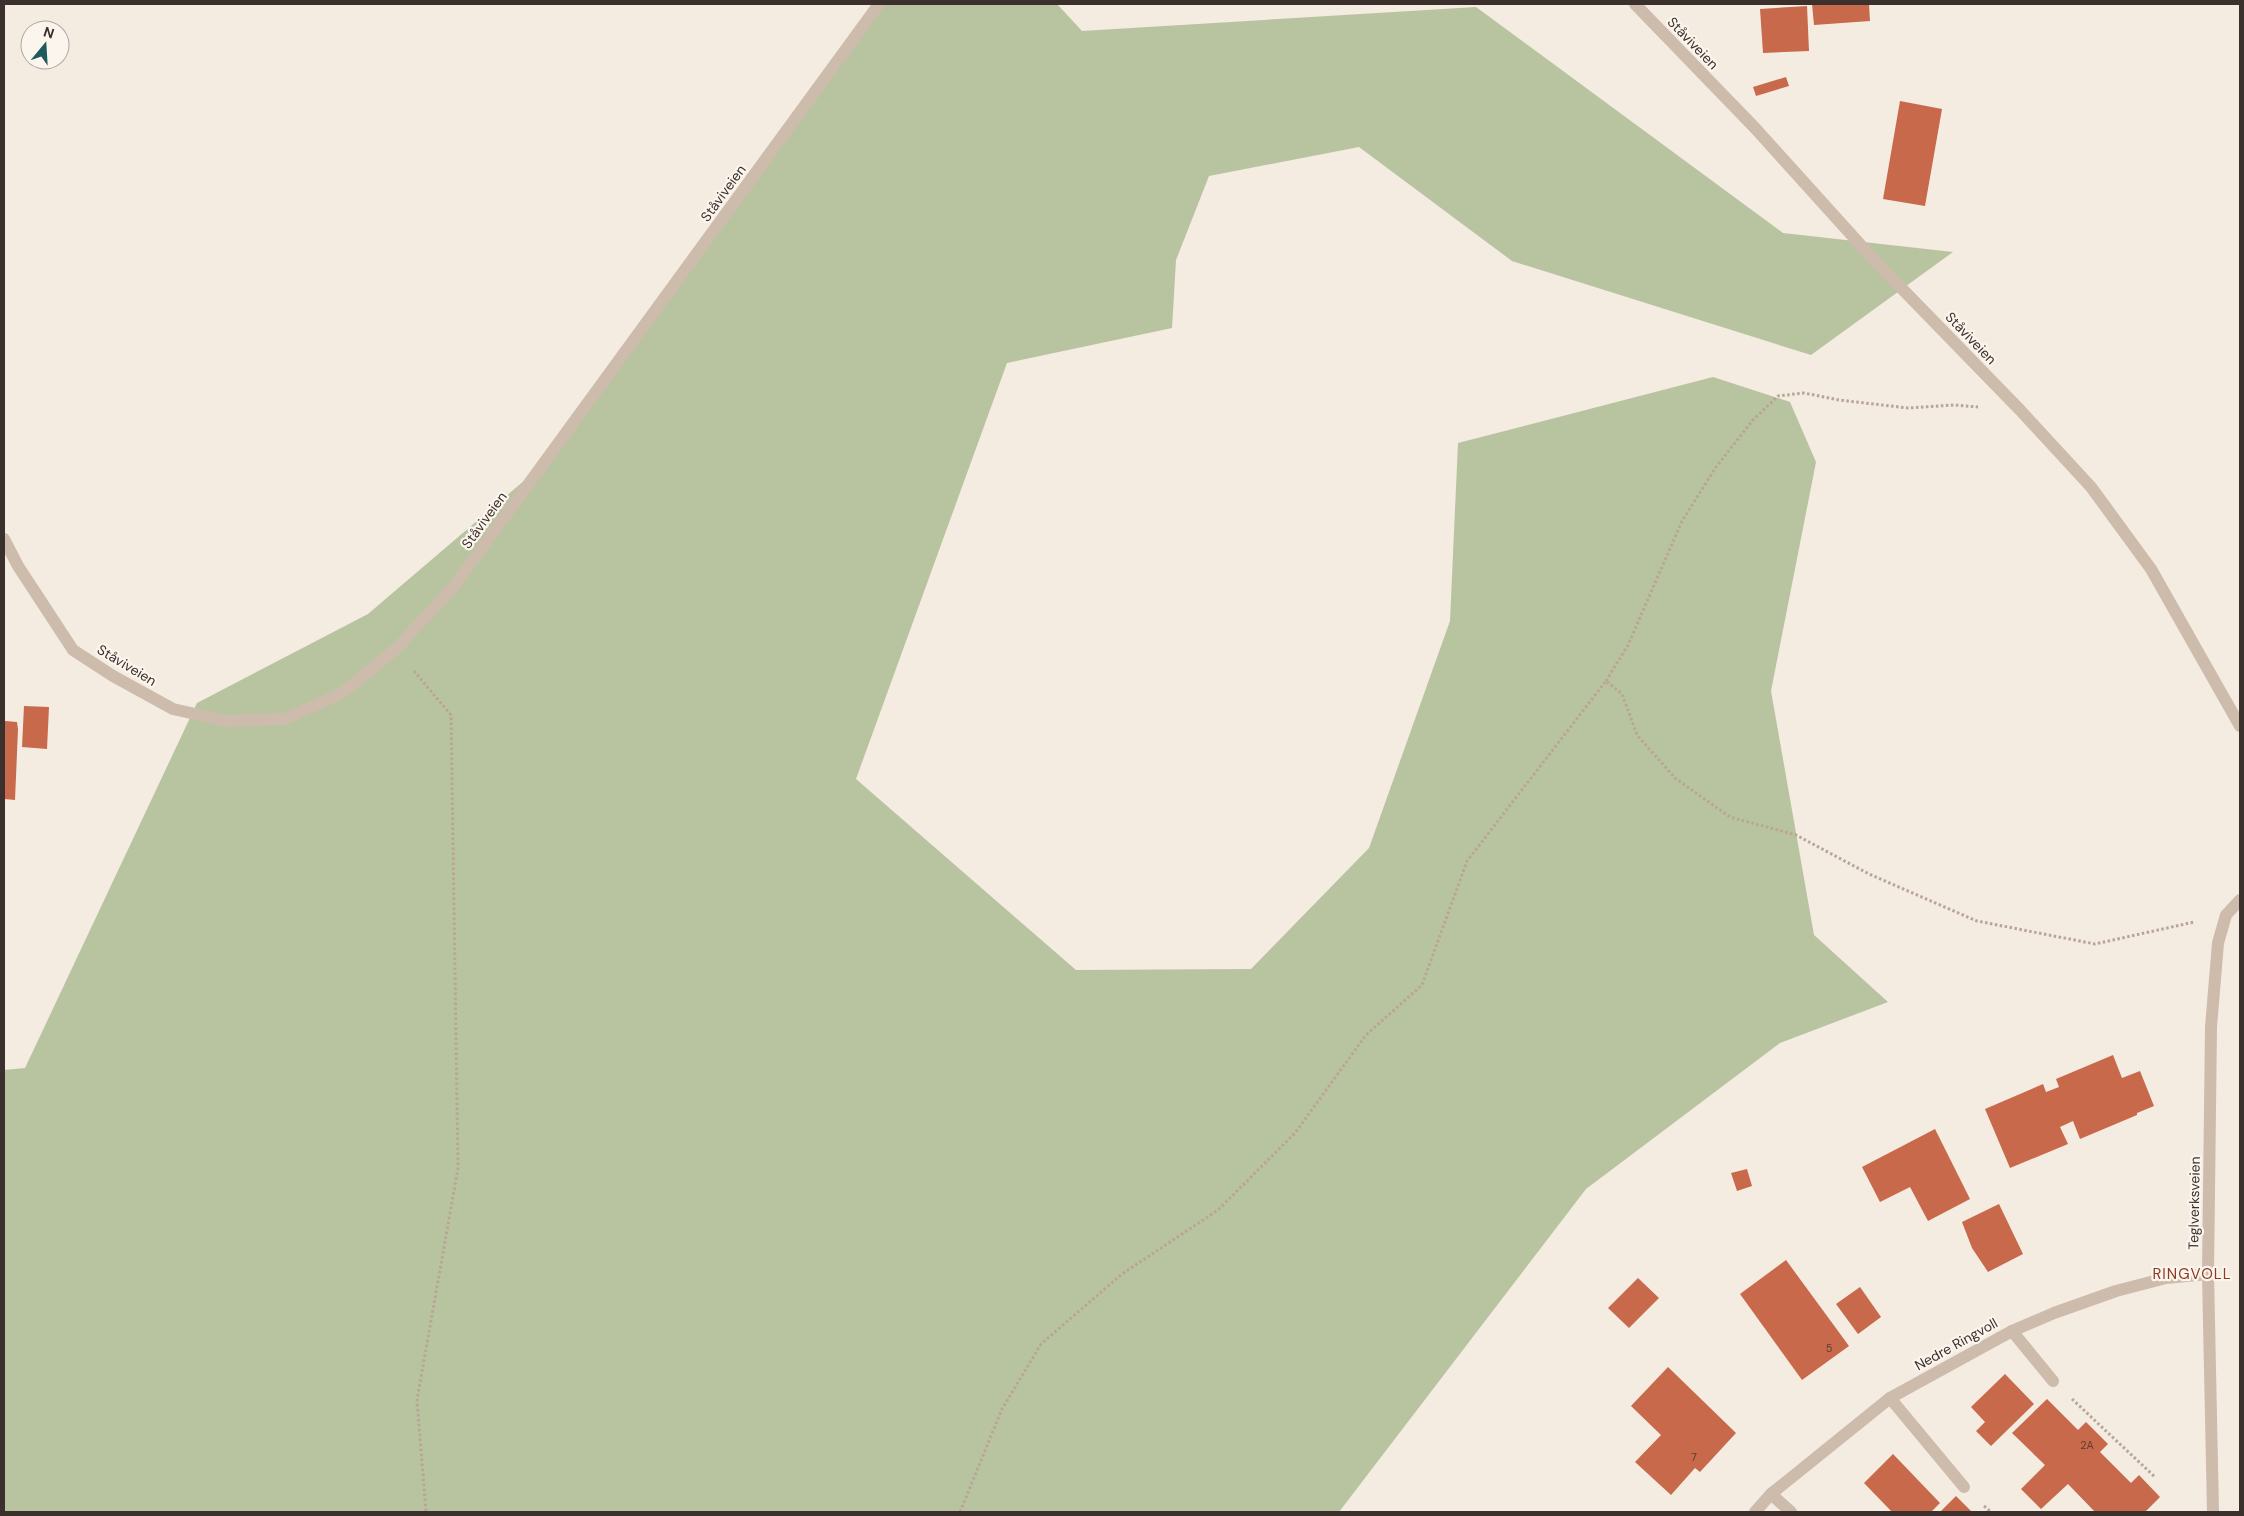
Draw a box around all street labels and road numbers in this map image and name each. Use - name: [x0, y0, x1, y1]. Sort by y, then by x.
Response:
- street label: Ståviveien: [1664, 13, 1722, 73]
- street label: Ståviveien: [696, 161, 750, 225]
- street label: Ståviveien: [1942, 308, 2000, 368]
- street label: Ståviveien: [457, 488, 511, 552]
- street label: Ståviveien: [94, 640, 160, 690]
- street label: Teglverksveien: [2184, 1156, 2204, 1250]
- street label: Nedre Ringvoll: [1911, 1314, 2001, 1374]

